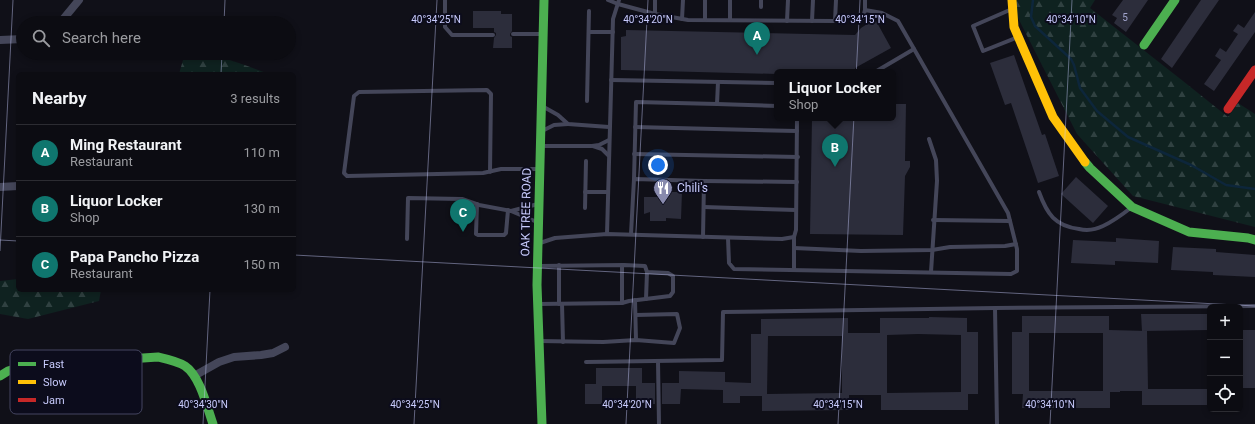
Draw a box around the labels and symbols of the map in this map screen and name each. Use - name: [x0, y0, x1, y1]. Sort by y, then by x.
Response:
- house number: 5: [1122, 12, 1128, 23]
- text: 40°34'25"N: [411, 14, 461, 25]
- text: 40°34'20"N: [623, 14, 673, 25]
- text: 40°34'15"N: [835, 14, 885, 25]
- text: 40°34'10"N: [1046, 14, 1096, 25]
- pin: A: [744, 22, 770, 55]
- pin: B: [822, 134, 848, 167]
- your location: [648, 155, 668, 175]
- street label: OAK TREE ROAD: [518, 167, 534, 256]
- restaurant icon: Chili's: [652, 177, 674, 205]
- place label: Chili's: [677, 181, 708, 195]
- pin: C: [450, 199, 476, 232]
- legend: [10, 350, 142, 414]
- text: Fast: [43, 358, 65, 371]
- text: Slow: [43, 376, 67, 389]
- text: Jam: [43, 394, 65, 407]
- text: 40°34'30"N: [178, 399, 228, 410]
- text: 40°34'25"N: [390, 399, 440, 410]
- text: 40°34'20"N: [602, 399, 652, 410]
- text: 40°34'15"N: [813, 399, 863, 410]
- text: 40°34'10"N: [1025, 399, 1075, 410]

